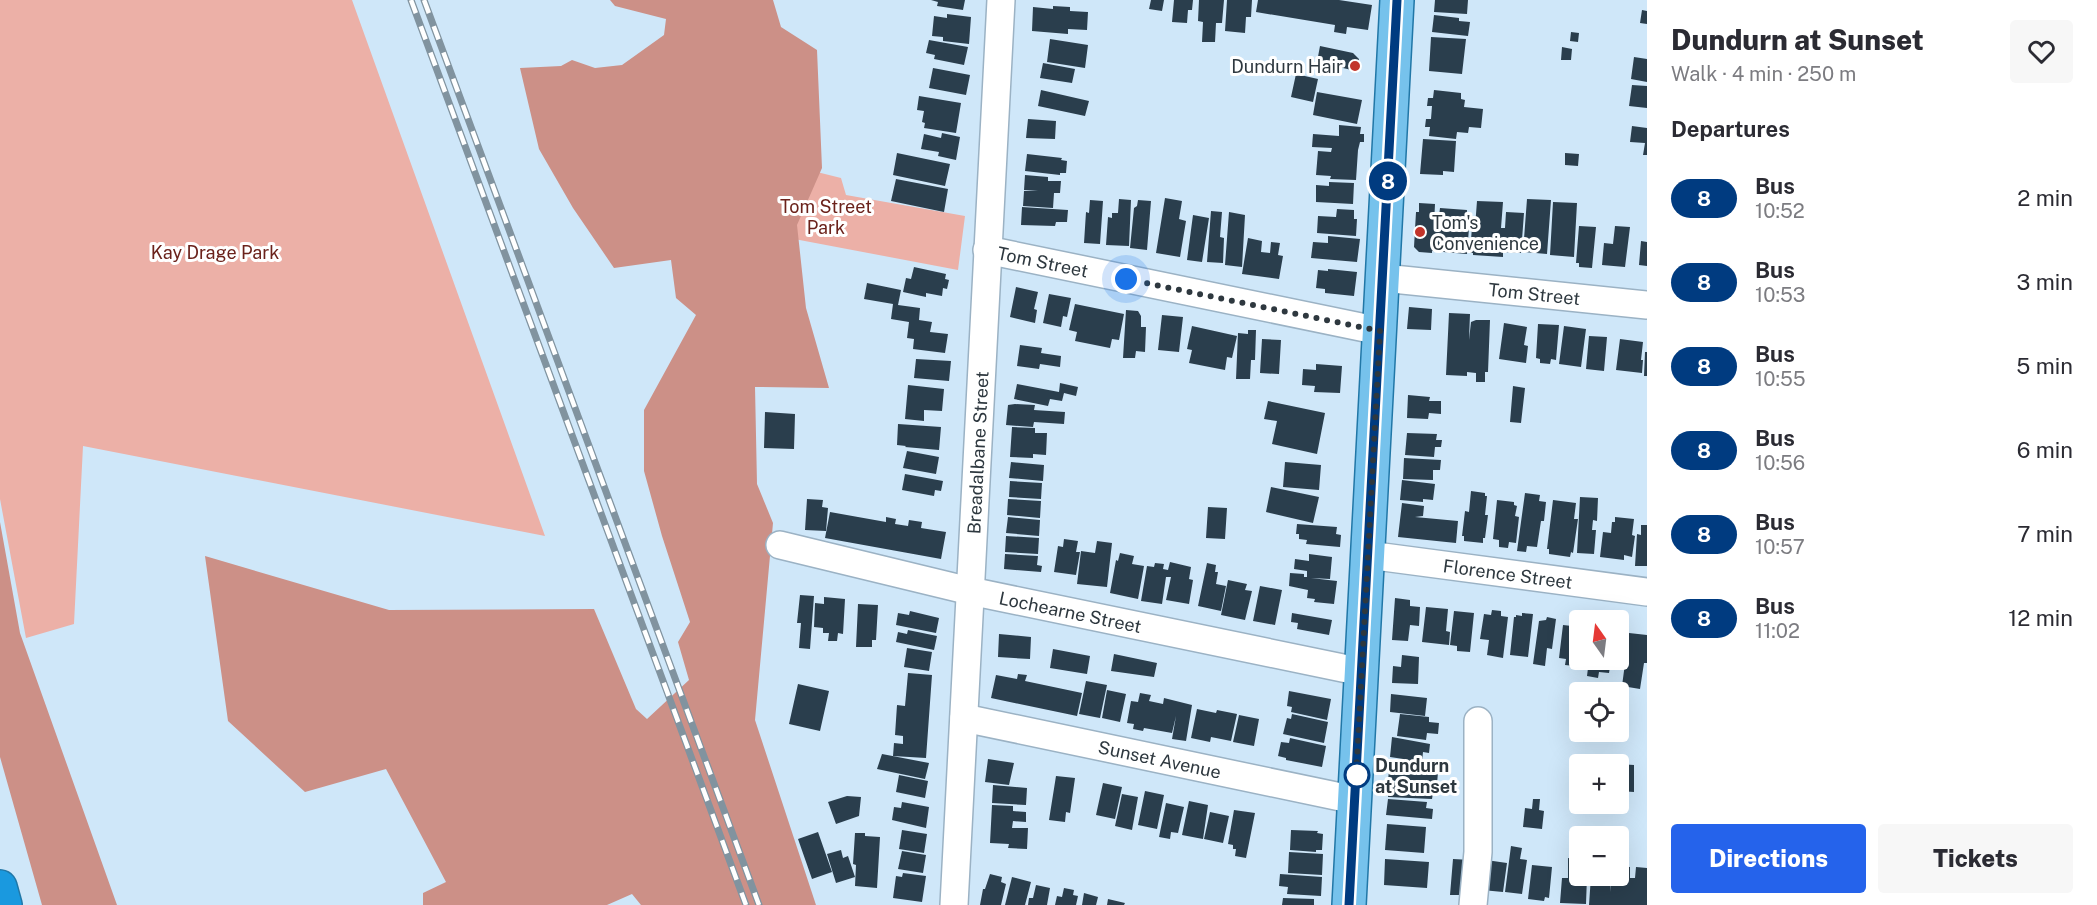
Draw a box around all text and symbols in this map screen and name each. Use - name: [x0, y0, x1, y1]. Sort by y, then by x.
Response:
- button: heart: [2010, 20, 2073, 83]
- text: Dundurn at Sunset: [1671, 23, 1924, 56]
- place label: Dundurn Hair: [1231, 56, 1343, 77]
- marker: Dundurn Hair: [1348, 59, 1362, 73]
- text: Walk · 4 min · 250 m: [1671, 62, 1856, 86]
- text: Departures: [1671, 116, 1790, 142]
- line badge: 8: [1368, 162, 1408, 201]
- text: 8: [1381, 169, 1395, 194]
- text: Bus: [1755, 173, 1795, 199]
- text: 2 min: [2017, 185, 2073, 211]
- text: 8: [1697, 186, 1711, 211]
- park label: Tom Street Park: [780, 196, 872, 238]
- text: 10:52: [1755, 199, 1805, 223]
- place label: Tom's Convenience: [1432, 212, 1539, 254]
- marker: Tom's Convenience: [1413, 225, 1427, 239]
- park label: Kay Drage Park: [151, 242, 279, 263]
- street label: Tom Street: [996, 242, 1090, 281]
- text: Bus: [1755, 257, 1795, 283]
- your location: [1111, 264, 1141, 294]
- text: 3 min: [2016, 269, 2073, 295]
- text: 8: [1697, 270, 1711, 295]
- street label: Tom Street: [1487, 278, 1581, 309]
- text: 10:53: [1755, 283, 1805, 307]
- text: Bus: [1755, 341, 1795, 367]
- text: 5 min: [2016, 353, 2073, 379]
- text: 8: [1697, 354, 1711, 379]
- text: 10:55: [1755, 367, 1806, 391]
- street label: Breadalbane Street: [963, 371, 992, 535]
- text: Bus: [1755, 425, 1795, 451]
- text: 6 min: [2017, 437, 2073, 463]
- text: 8: [1697, 438, 1711, 463]
- text: 10:56: [1755, 451, 1805, 475]
- text: Bus: [1755, 509, 1795, 535]
- text: 7 min: [2017, 521, 2073, 547]
- text: 8: [1697, 522, 1711, 547]
- text: 10:57: [1755, 535, 1805, 559]
- street label: Florence Street: [1442, 555, 1574, 593]
- street label: Lochearne Street: [997, 587, 1143, 637]
- text: Bus: [1755, 593, 1795, 619]
- text: 12 min: [2008, 605, 2073, 631]
- text: 8: [1697, 606, 1711, 631]
- north arrow: [1569, 610, 1629, 670]
- map controls: [1569, 610, 1629, 886]
- text: 11:02: [1755, 619, 1800, 643]
- button: locate: [1569, 682, 1629, 742]
- street label: Sunset Avenue: [1096, 736, 1223, 782]
- button: +: [1569, 754, 1629, 814]
- place label: Dundurn at Sunset: [1375, 755, 1457, 797]
- marker: Dundurn at Sunset: [1344, 762, 1370, 788]
- button: Directions: [1671, 824, 1866, 893]
- button: Tickets: [1878, 824, 2073, 893]
- button: −: [1569, 826, 1629, 886]

